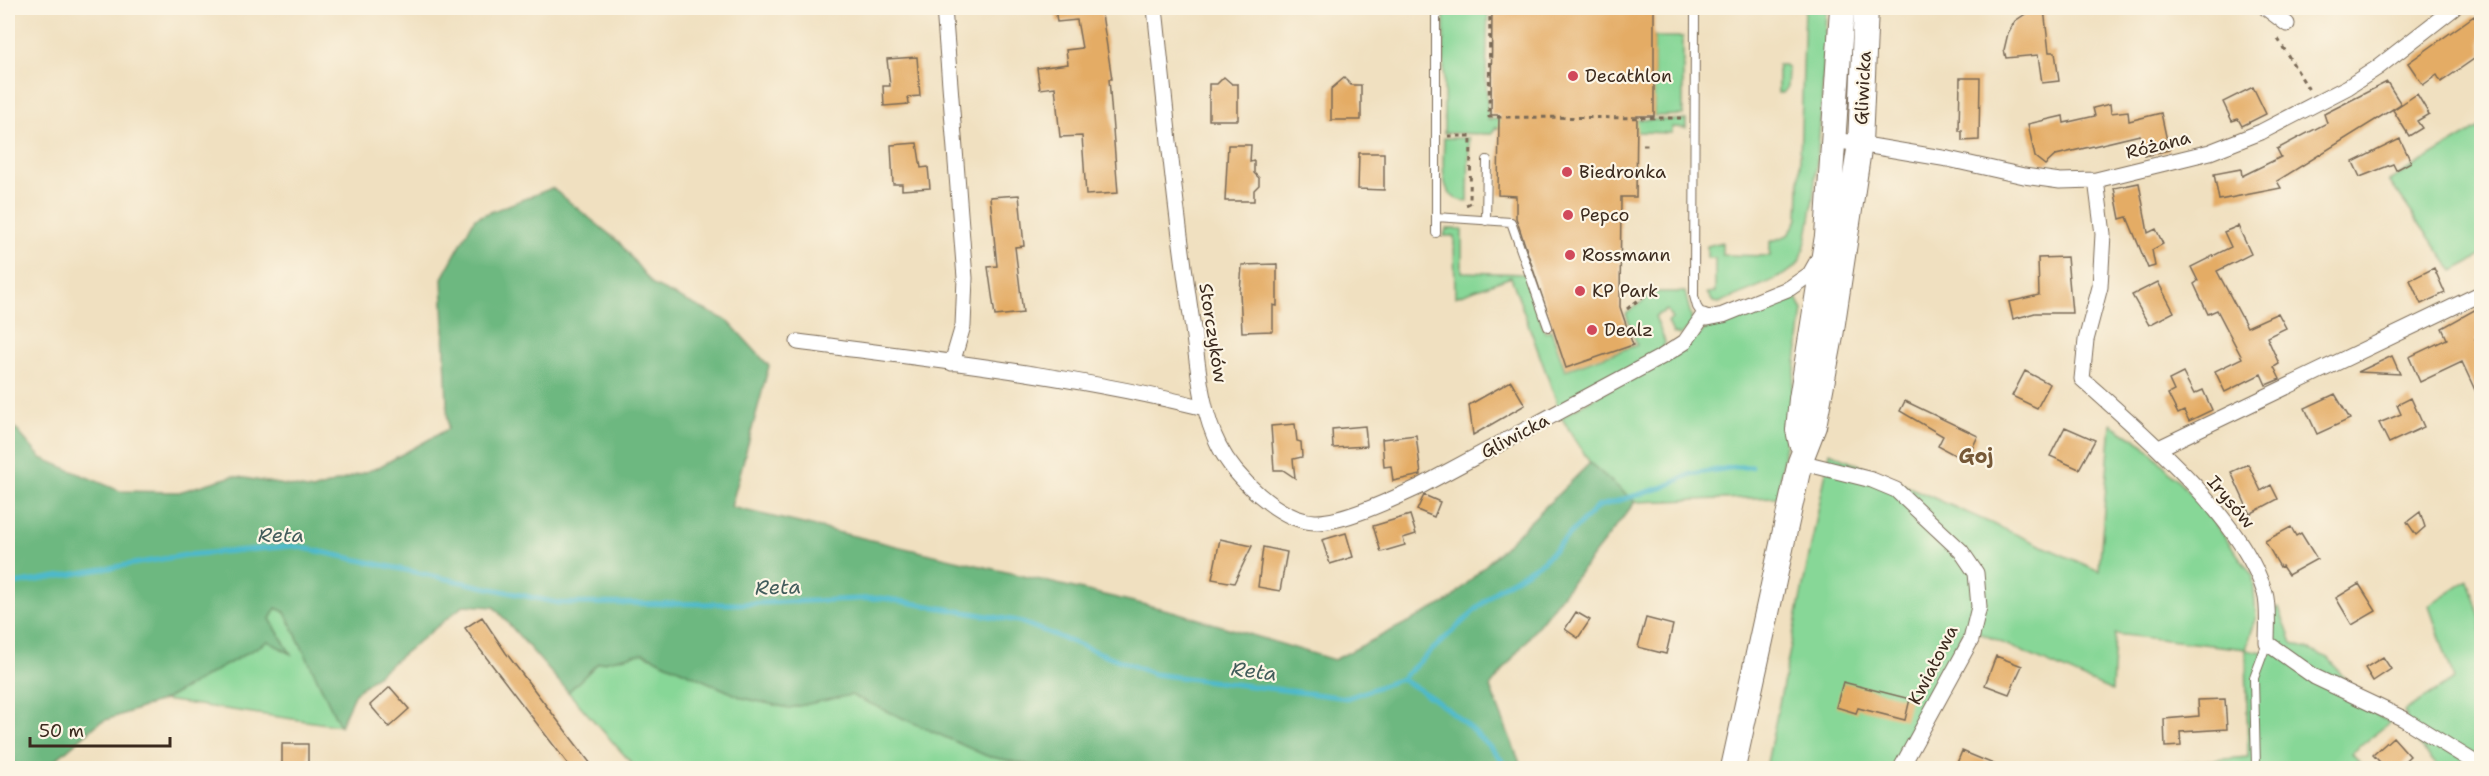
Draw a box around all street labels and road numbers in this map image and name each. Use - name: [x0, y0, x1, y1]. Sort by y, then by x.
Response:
- street label: Gliwicka: [1849, 50, 1877, 126]
- street label: Różana: [2123, 125, 2193, 165]
- street label: Storczyków: [1193, 281, 1233, 385]
- street label: Gliwicka: [1477, 408, 1553, 464]
- street label: Irysów: [2202, 470, 2260, 534]
- street label: Kwiatowa: [1903, 621, 1963, 709]

